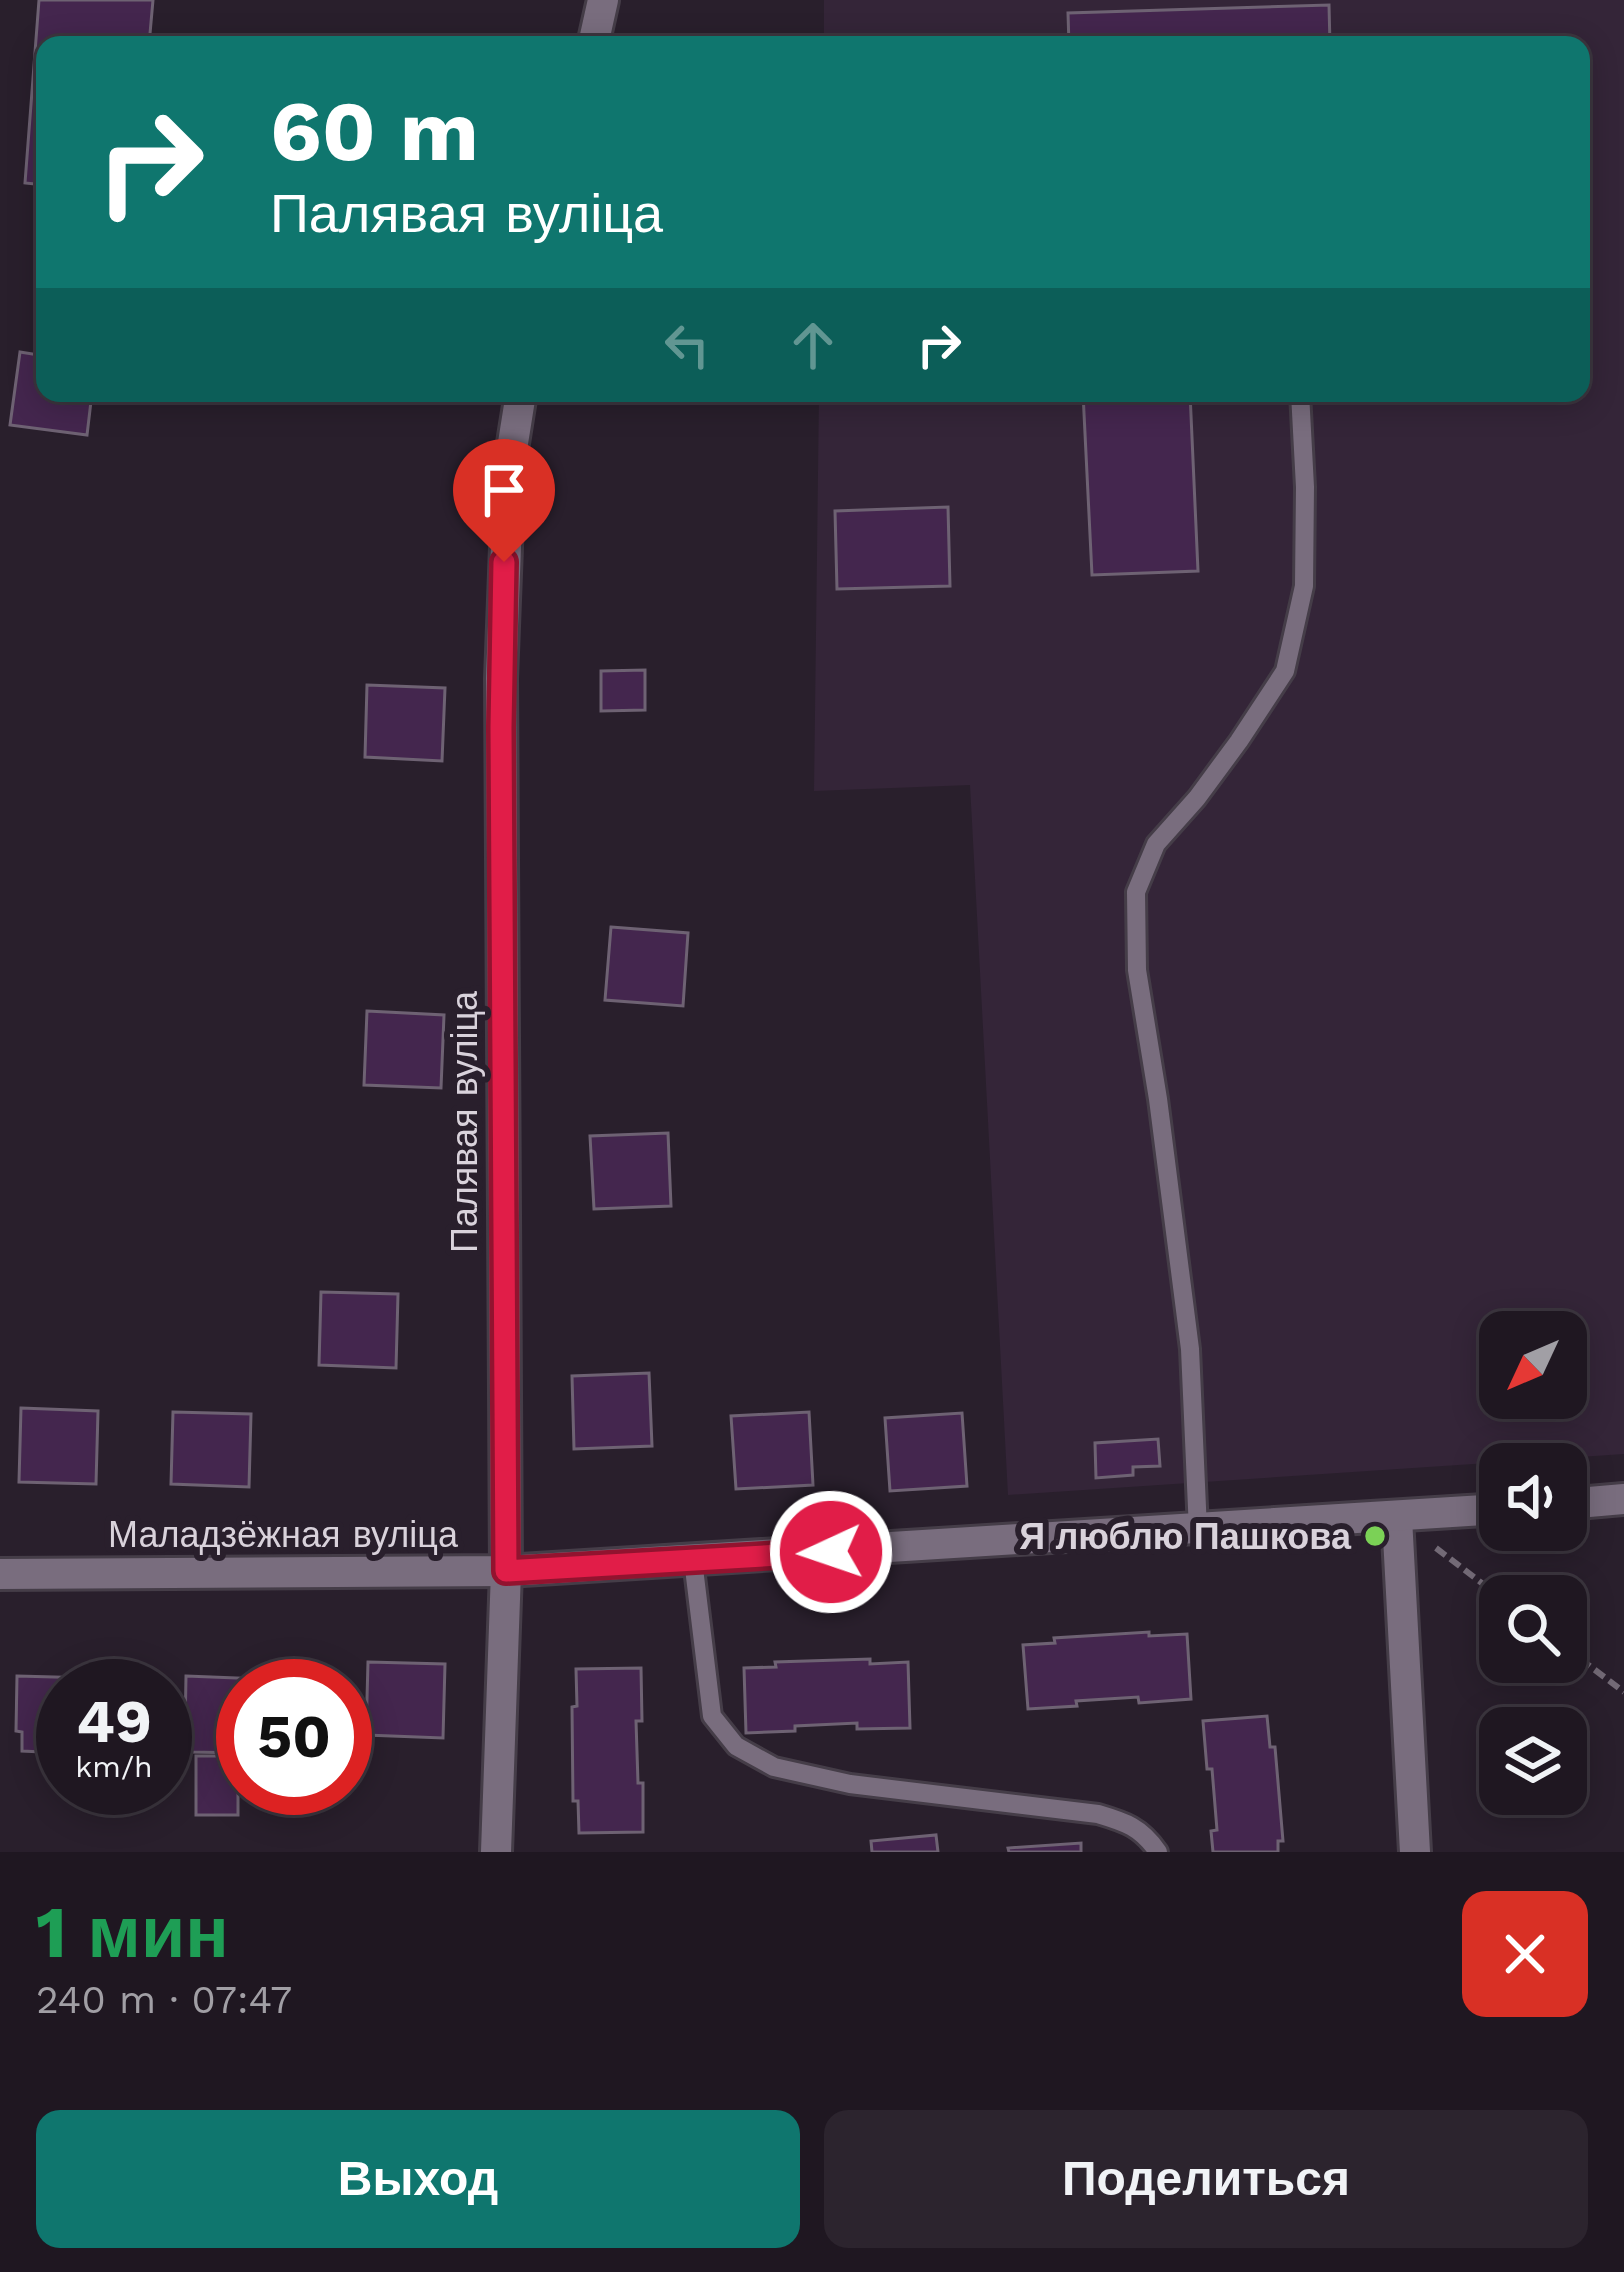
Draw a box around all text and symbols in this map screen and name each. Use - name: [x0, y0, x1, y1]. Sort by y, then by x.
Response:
- text: 60 m: [270, 82, 479, 180]
- icon: right: [72, 84, 228, 240]
- text: Палявая вуліца: [270, 182, 663, 245]
- icon: left: [654, 312, 720, 378]
- icon: ahead: [780, 312, 846, 378]
- icon: right: [906, 312, 972, 378]
- pin: [453, 439, 555, 562]
- icon: arrive: [471, 457, 537, 523]
- street label: Палявая вуліца: [444, 990, 486, 1253]
- north arrow: [1479, 1311, 1587, 1419]
- map controls: [1479, 1311, 1587, 1815]
- button: sound: [1479, 1443, 1587, 1551]
- position arrow: [768, 1489, 894, 1615]
- street label: Маладзёжная вуліца: [108, 1514, 459, 1556]
- place label: Я люблю Пашкова: [1019, 1516, 1352, 1558]
- marker: Я люблю Пашкова: [1362, 1523, 1388, 1549]
- button: search: [1479, 1575, 1587, 1683]
- speed limit sign: 50: [216, 1659, 372, 1815]
- text: 49: [76, 1686, 152, 1757]
- button: layers: [1479, 1707, 1587, 1815]
- text: km/h: [75, 1749, 153, 1784]
- text: 1 мин: [36, 1890, 229, 1974]
- button: close: [1462, 1891, 1588, 2017]
- text: 240 m · 07:47: [36, 1977, 292, 2022]
- button: Выход: [36, 2110, 800, 2248]
- button: Поделиться: [824, 2110, 1588, 2248]

